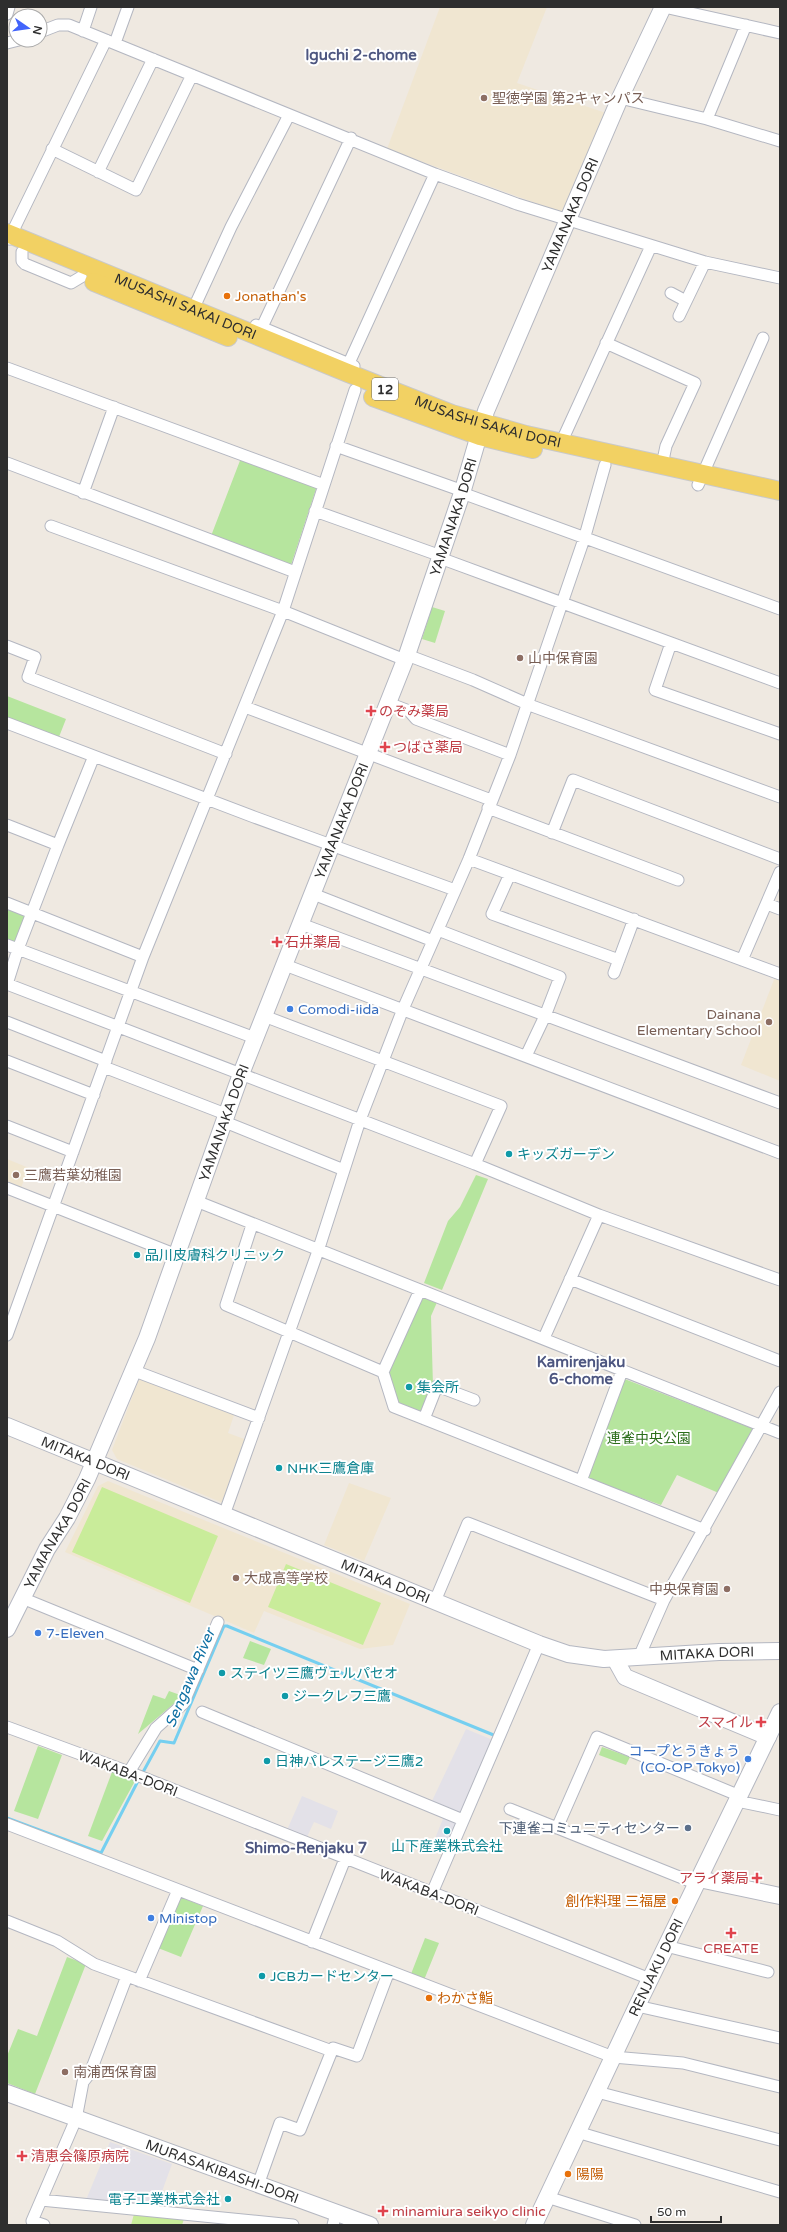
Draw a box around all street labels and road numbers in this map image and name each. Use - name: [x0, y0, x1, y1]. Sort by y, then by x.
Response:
- street label: YAMANAKA DORI: [538, 155, 602, 275]
- street label: MUSASHI SAKAI DORI: [112, 270, 259, 344]
- road number: 12: [372, 378, 398, 400]
- street label: MUSASHI SAKAI DORI: [412, 392, 563, 451]
- street label: YAMANAKA DORI: [426, 456, 481, 578]
- street label: YAMANAKA DORI: [311, 761, 372, 881]
- street label: YAMANAKA DORI: [195, 1062, 253, 1184]
- street label: MITAKA DORI: [38, 1433, 133, 1485]
- street label: YAMANAKA DORI: [21, 1476, 95, 1592]
- street label: MITAKA DORI: [338, 1556, 432, 1607]
- street label: MITAKA DORI: [659, 1643, 754, 1665]
- street label: WAKABA-DORI: [75, 1747, 180, 1800]
- street label: WAKABA-DORI: [376, 1866, 481, 1919]
- street label: RENJAKU DORI: [625, 1916, 687, 2019]
- street label: MURASAKIBASHI-DORI: [143, 2136, 301, 2207]

